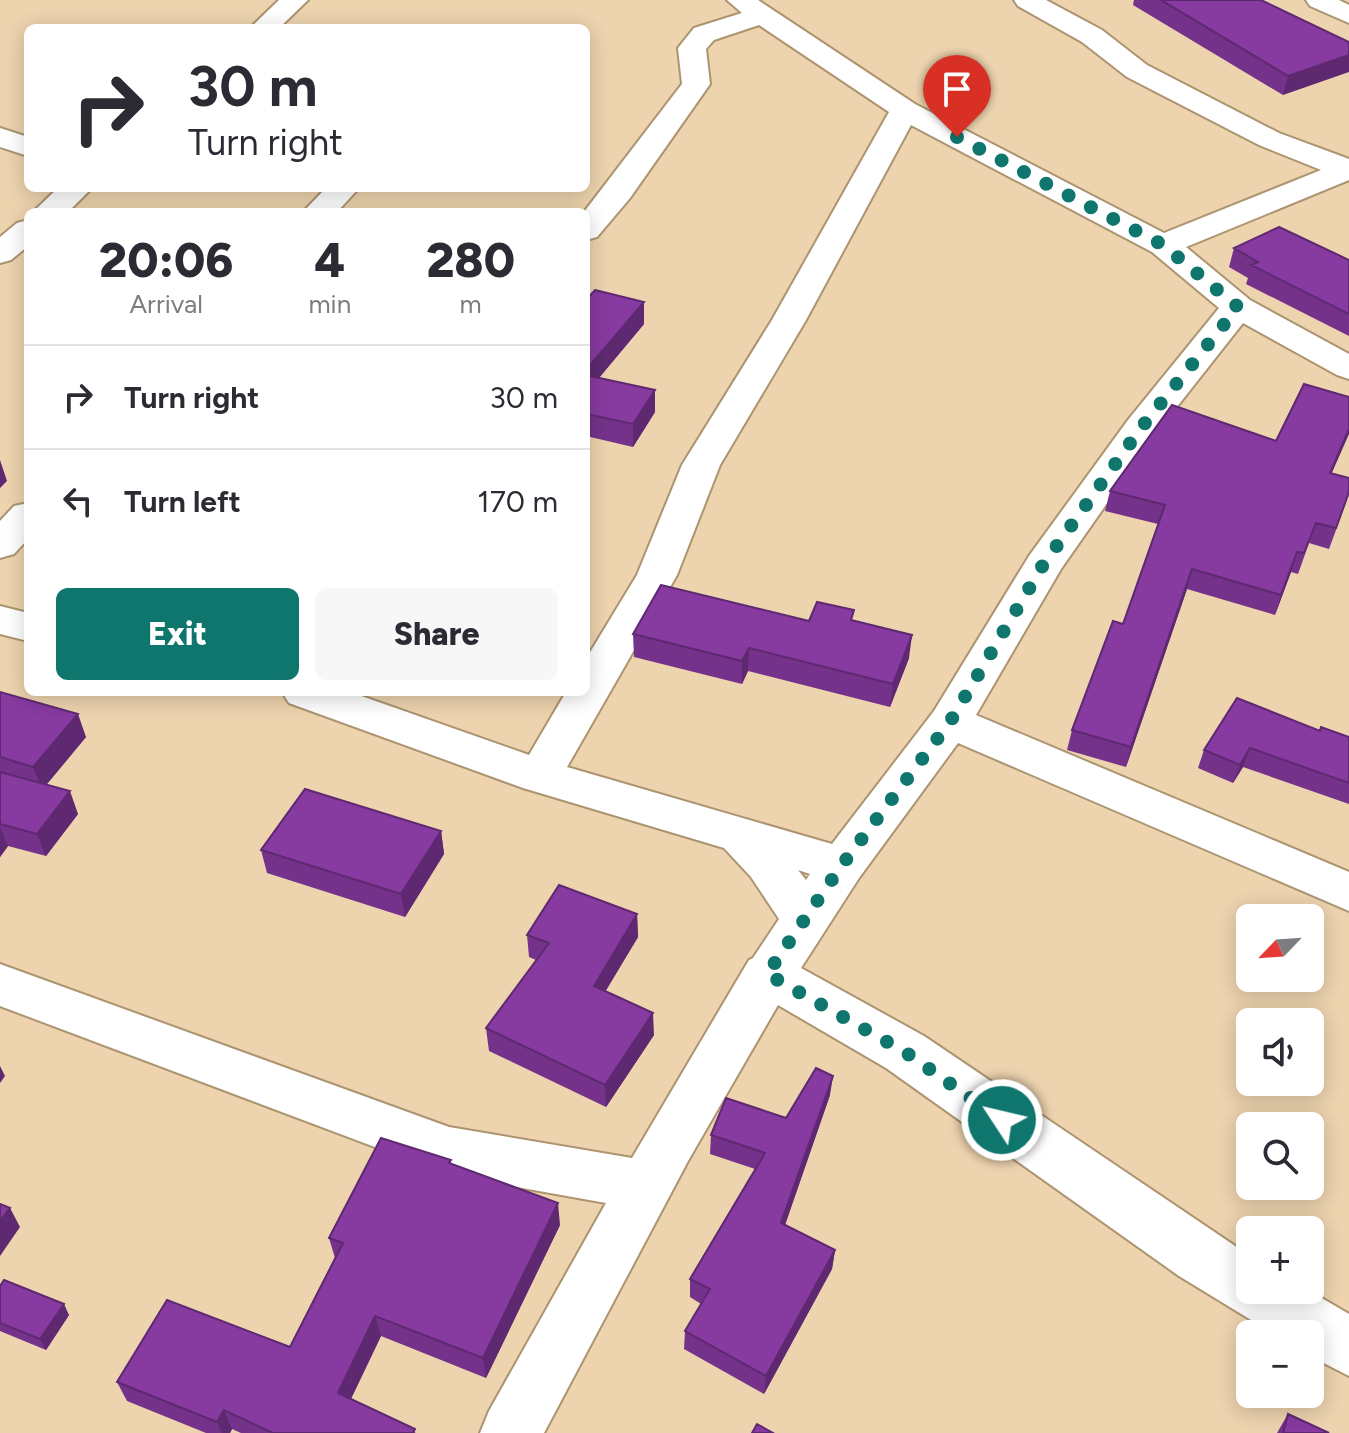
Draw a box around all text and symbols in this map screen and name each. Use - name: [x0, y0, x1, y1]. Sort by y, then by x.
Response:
- text: 30 m: [188, 53, 318, 120]
- pin: [923, 55, 991, 137]
- icon: right: [56, 56, 160, 160]
- icon: arrive: [935, 67, 979, 111]
- text: Turn right: [188, 121, 343, 164]
- text: 20:06: [99, 231, 233, 289]
- text: 4: [314, 231, 345, 289]
- text: 280: [426, 231, 515, 289]
- text: Arrival: [130, 288, 203, 320]
- text: min: [308, 288, 351, 320]
- text: m: [459, 288, 482, 320]
- icon: right: [56, 375, 100, 419]
- text: Turn right: [124, 379, 259, 416]
- text: 30 m: [490, 379, 558, 416]
- icon: left: [56, 479, 100, 523]
- text: Turn left: [124, 483, 241, 520]
- text: 170 m: [477, 483, 558, 520]
- button: Exit: [56, 588, 299, 680]
- button: Share: [315, 588, 558, 680]
- north arrow: [1236, 904, 1324, 992]
- map controls: [1236, 904, 1324, 1408]
- button: sound: [1236, 1008, 1324, 1096]
- position arrow: [960, 1078, 1044, 1162]
- button: search: [1236, 1112, 1324, 1200]
- button: +: [1236, 1216, 1324, 1304]
- button: −: [1236, 1320, 1324, 1408]

